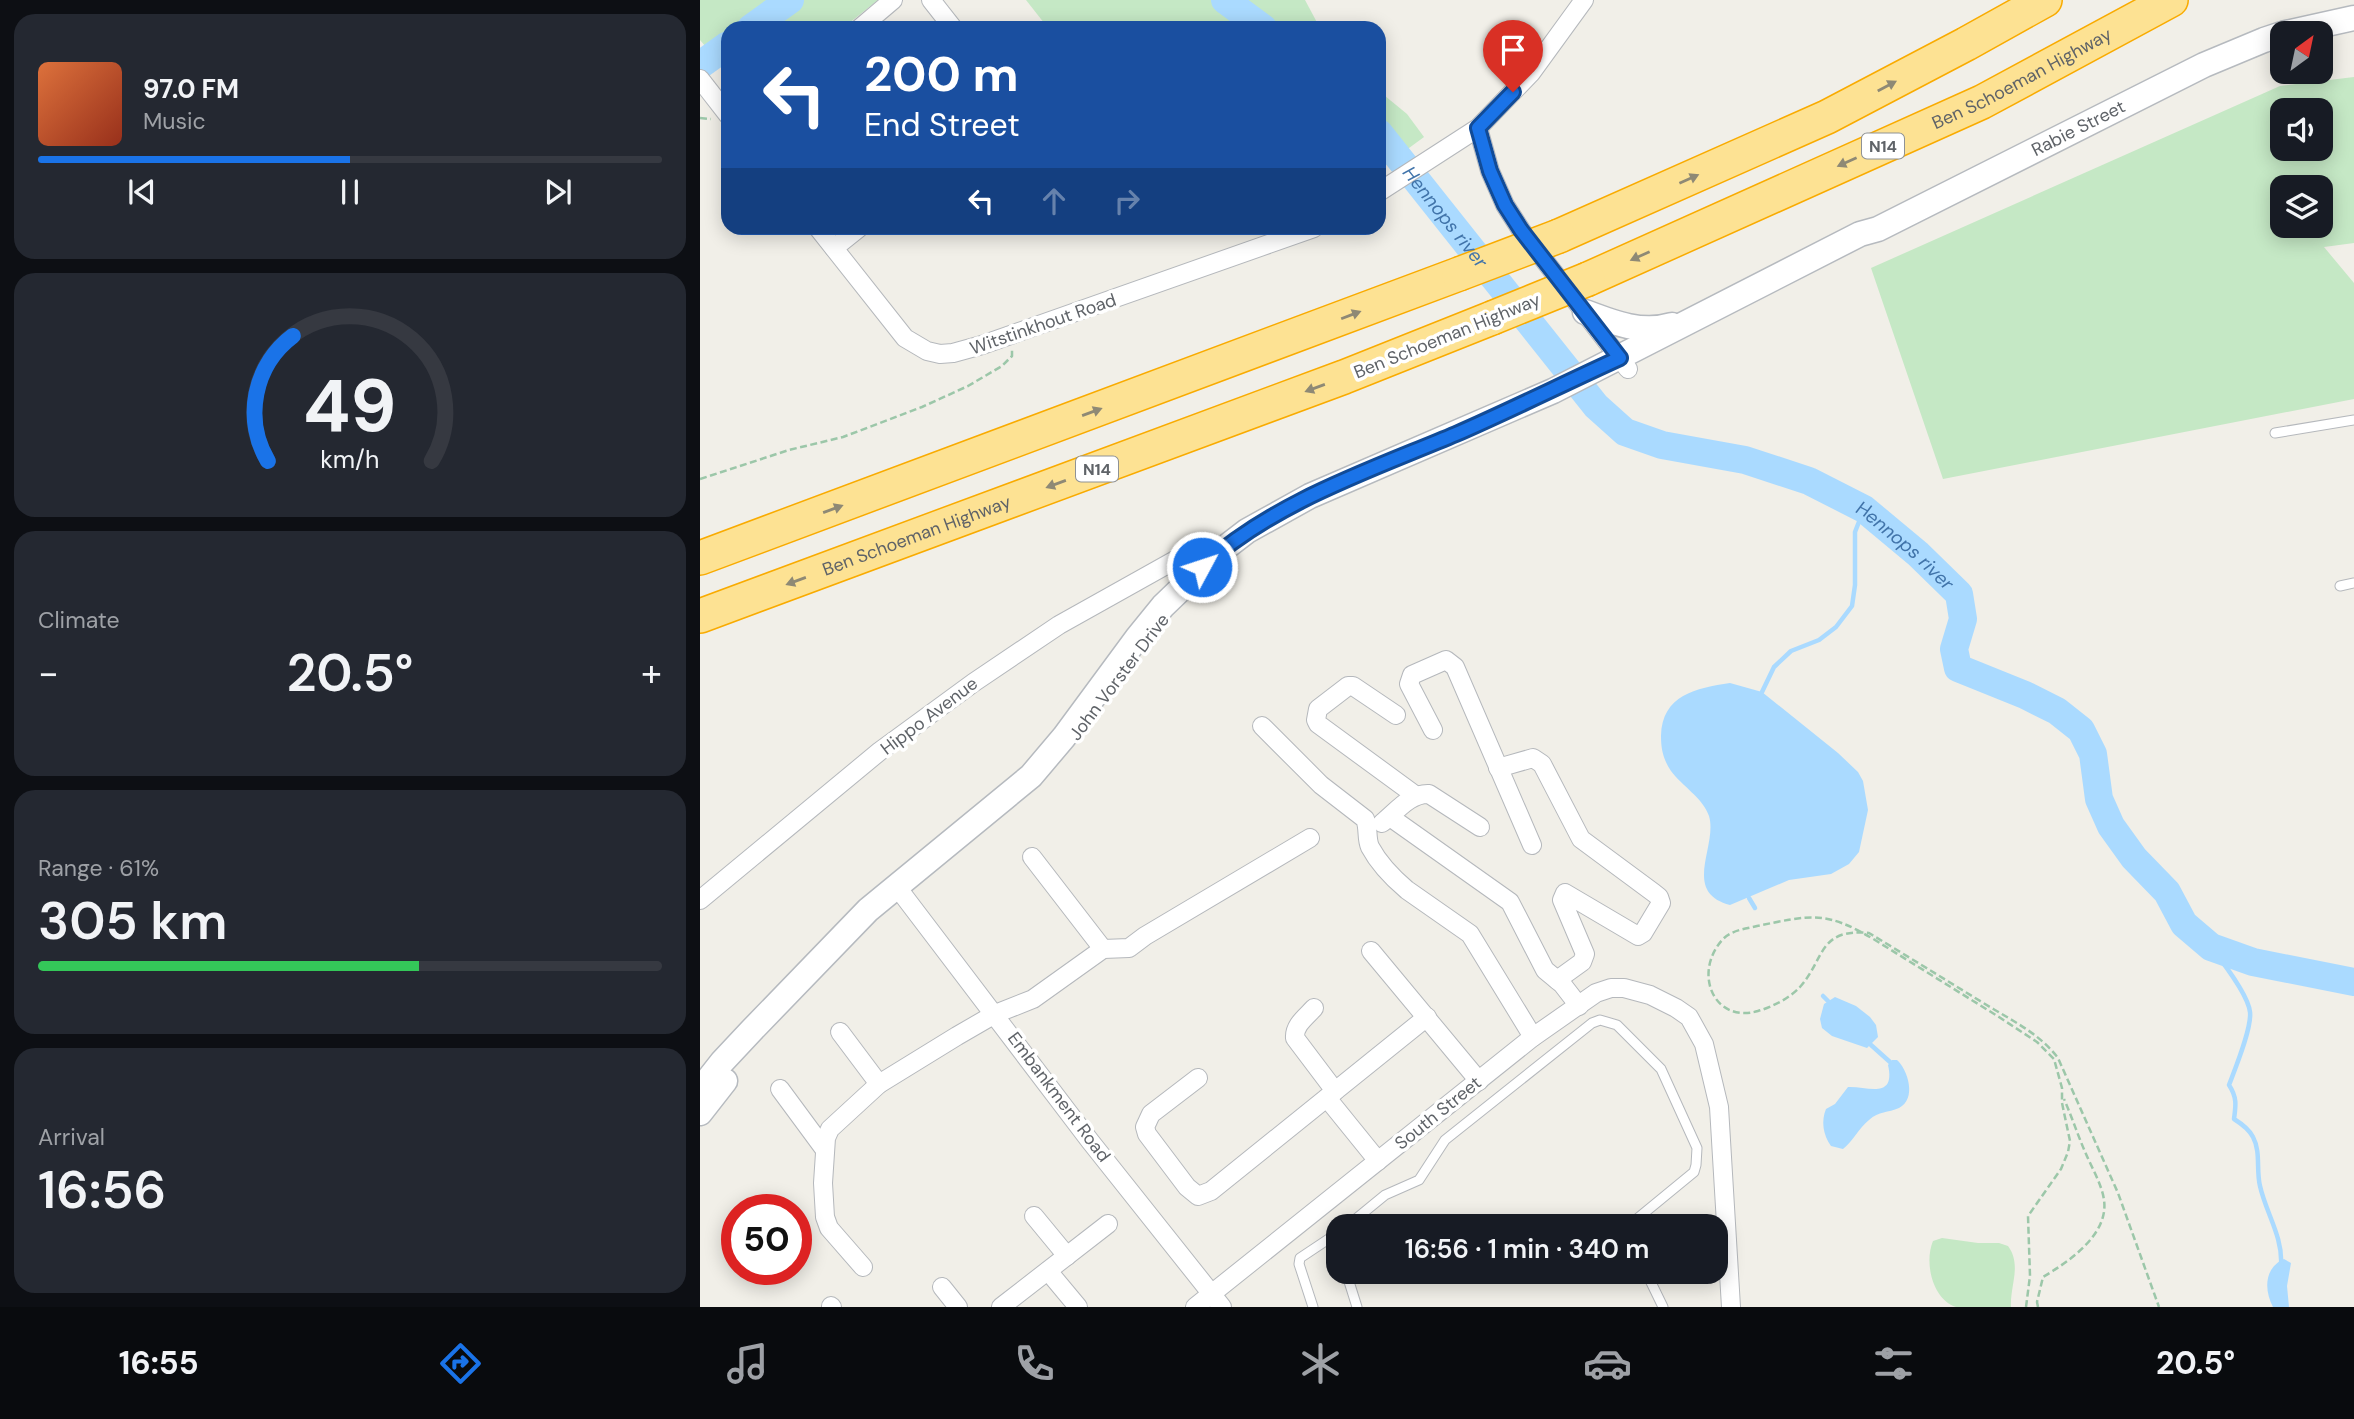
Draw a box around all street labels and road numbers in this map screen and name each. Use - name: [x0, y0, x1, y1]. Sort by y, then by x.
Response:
- street label: Ben Schoeman Highway: [1928, 22, 2116, 135]
- street label: Rabie Street: [2027, 95, 2129, 162]
- road number: N14: [1862, 134, 1904, 158]
- street label: Witstinkhout Road: [967, 288, 1119, 360]
- street label: Ben Schoeman Highway: [1350, 288, 1544, 384]
- road number: N14: [1076, 456, 1118, 482]
- street label: Ben Schoeman Highway: [819, 490, 1014, 582]
- street label: John Vorster Drive: [1063, 609, 1175, 745]
- street label: Hippo Avenue: [876, 672, 982, 760]
- street label: Embankment Road: [1002, 1027, 1116, 1167]
- street label: South Street: [1390, 1071, 1486, 1155]

